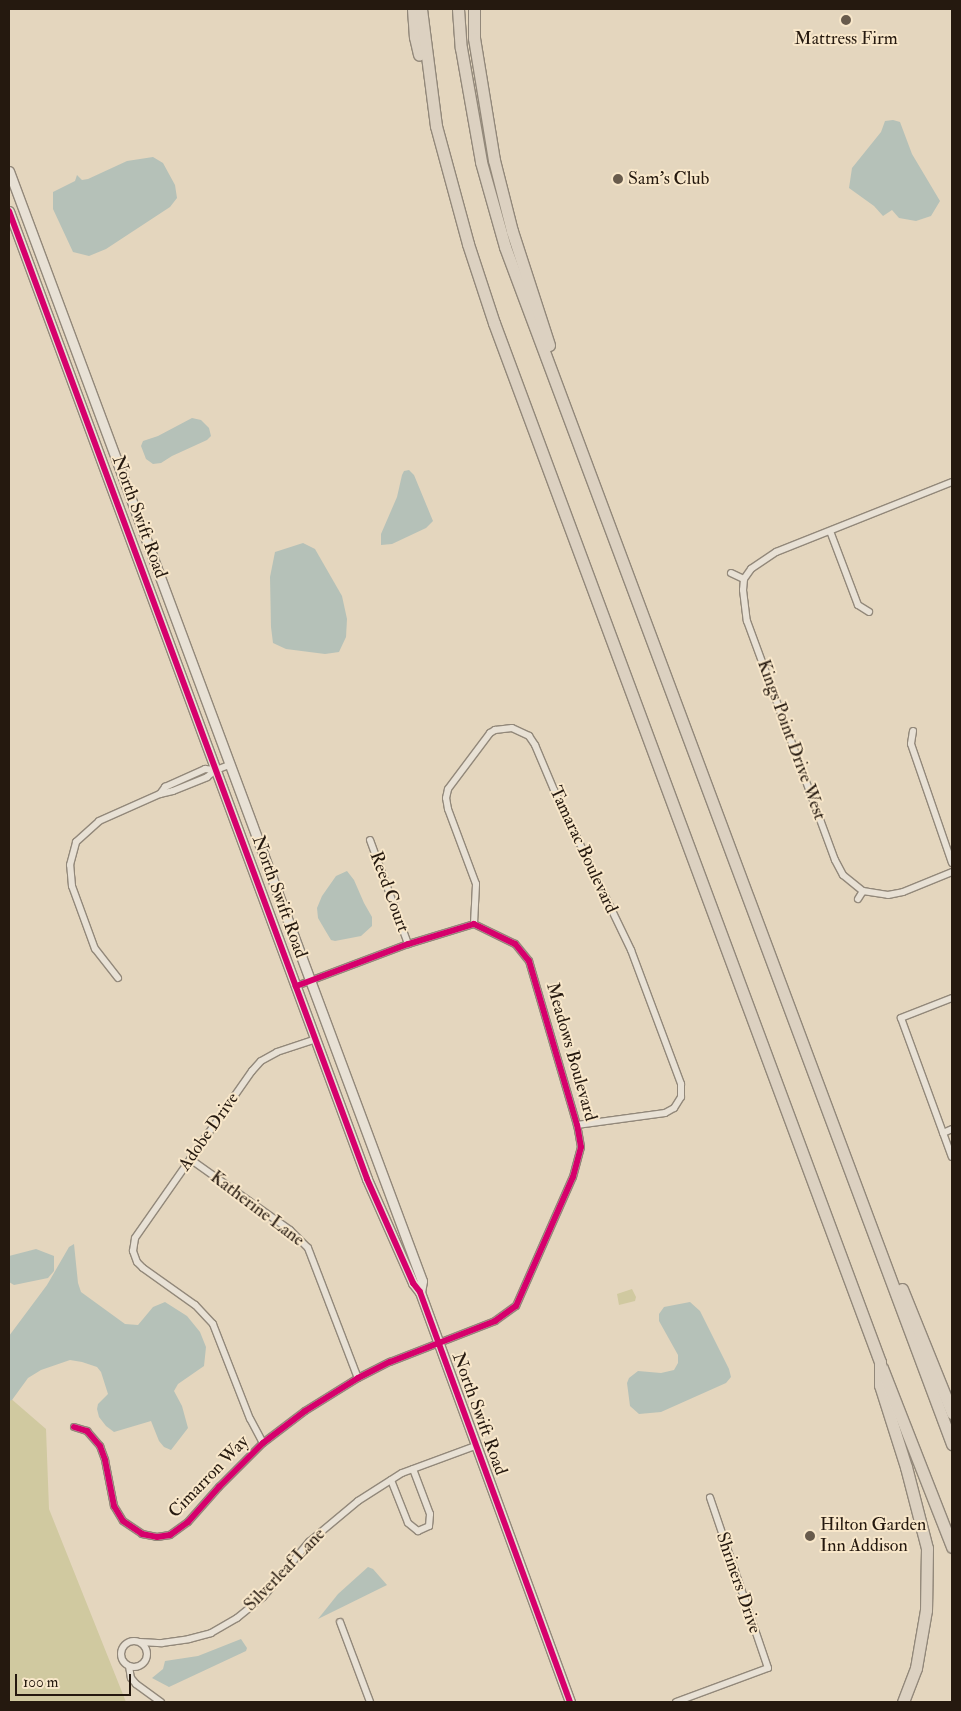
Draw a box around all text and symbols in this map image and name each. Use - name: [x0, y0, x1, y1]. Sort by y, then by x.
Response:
- marker: Mattress Firm: [840, 14, 852, 26]
- place label: Mattress Firm: [794, 28, 898, 50]
- place label: Sam's Club: [628, 168, 709, 190]
- marker: Sam's Club: [612, 173, 624, 185]
- street label: North Swift Road: [107, 453, 171, 581]
- street label: Kings Point Drive West: [752, 657, 830, 823]
- street label: Tamarac Boulevard: [544, 783, 622, 917]
- street label: North Swift Road: [247, 833, 311, 961]
- street label: Reed Court: [364, 849, 414, 935]
- street label: Meadows Boulevard: [541, 980, 601, 1124]
- street label: Adobe Drive: [174, 1089, 244, 1175]
- street label: Katherine Lane: [206, 1167, 308, 1251]
- street label: North Swift Road: [447, 1350, 511, 1478]
- street label: Cimarron Way: [164, 1431, 254, 1523]
- place label: Hilton Garden Inn Addison: [820, 1515, 926, 1558]
- street label: Silverleaf Lane: [240, 1524, 330, 1616]
- street label: Shriners Drive: [711, 1530, 765, 1636]
- marker: Hilton Garden Inn Addison: [804, 1530, 816, 1542]
- scale bar: [18, 1664, 134, 1696]
- text: 100 m: [23, 1673, 58, 1692]

